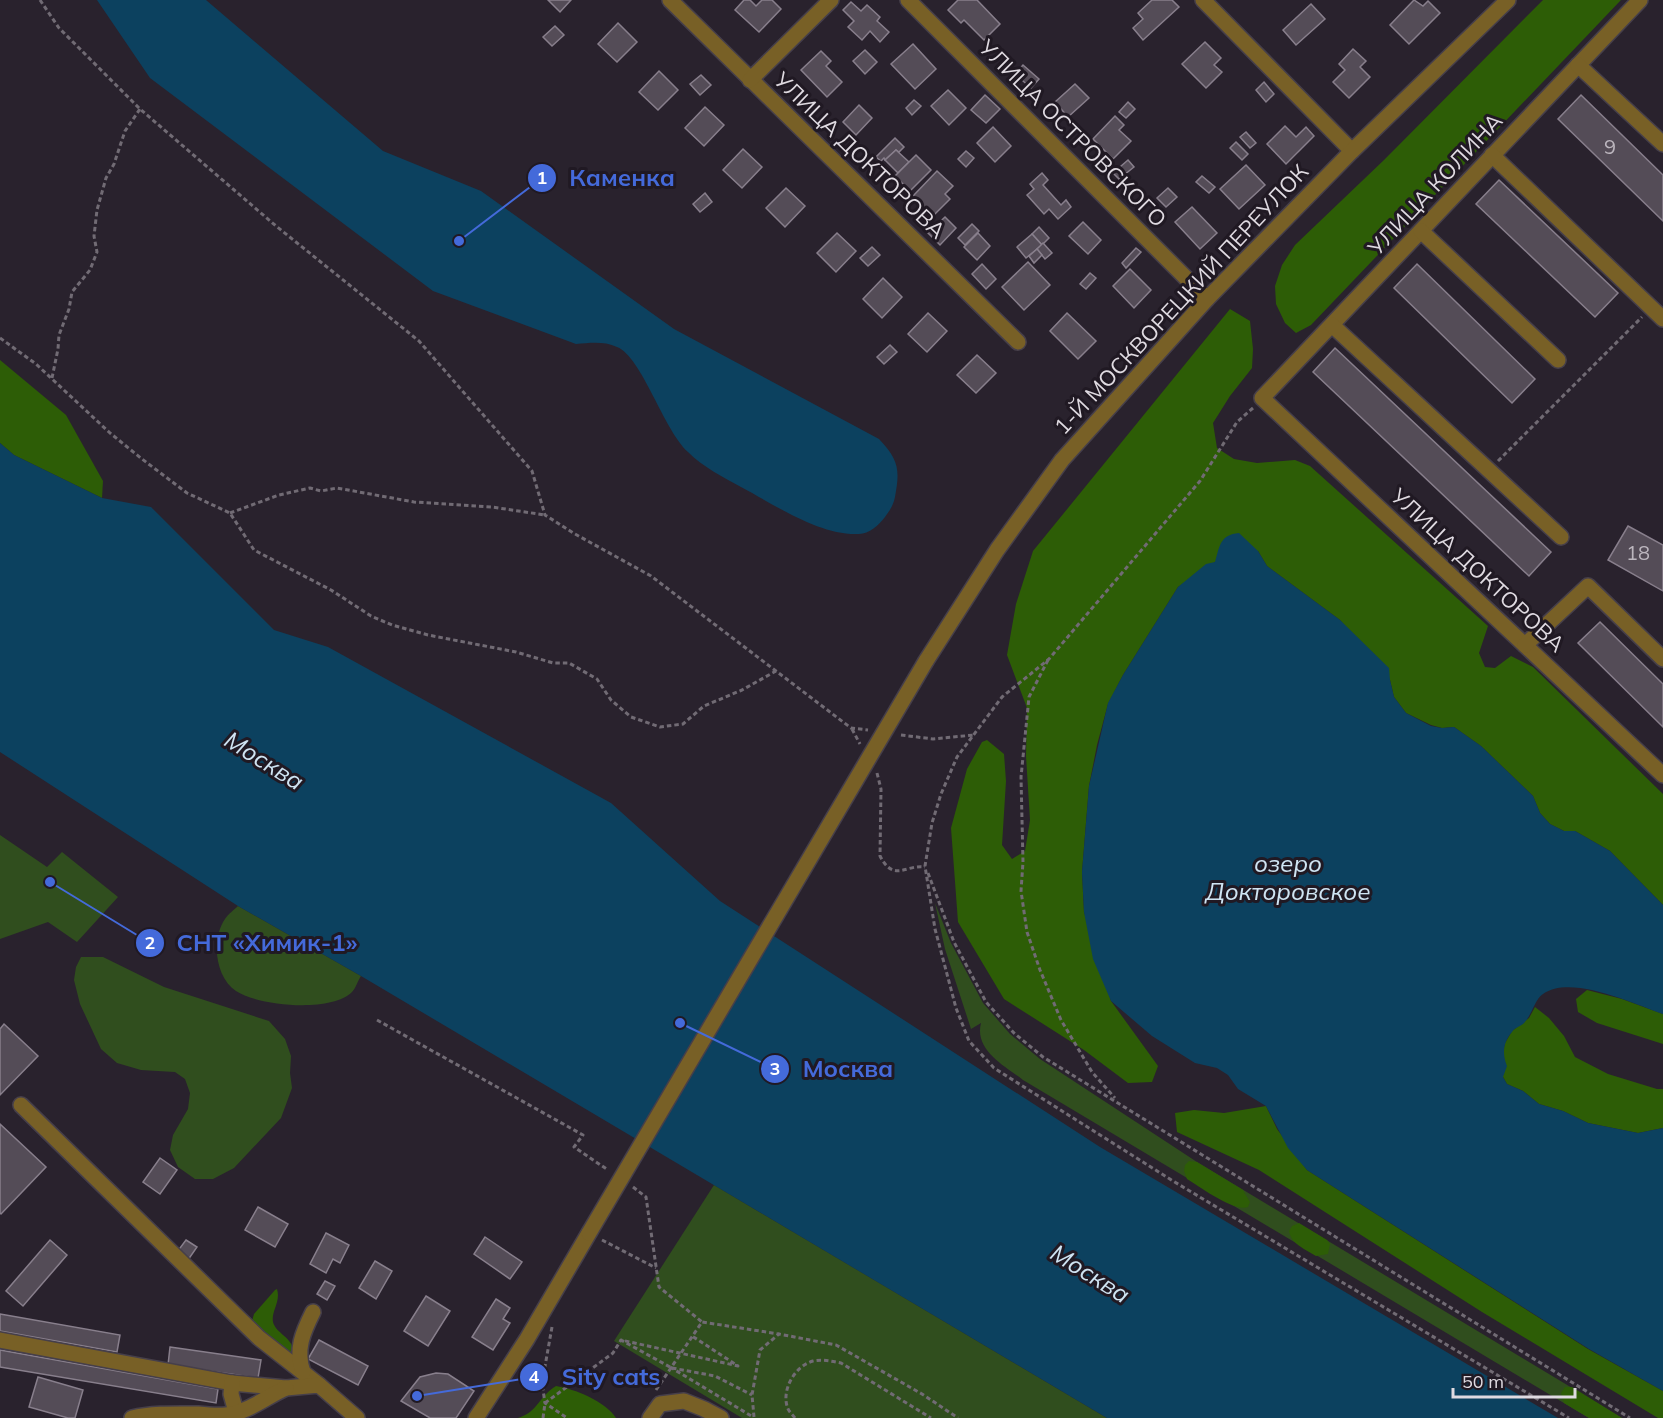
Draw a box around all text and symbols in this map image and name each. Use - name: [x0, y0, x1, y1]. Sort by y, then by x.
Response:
- street label: УЛИЦА ОСТРОВСКОГО: [973, 33, 1173, 233]
- street label: УЛИЦА ДОКТОРОВА: [768, 65, 952, 244]
- street label: УЛИЦА КОЛИНА: [1361, 107, 1508, 262]
- house number: 9: [1604, 134, 1616, 159]
- callout: Каменка: [527, 157, 687, 199]
- street label: 1-Й МОСКВОРЕЦКИЙ ПЕРЕУЛОК: [1048, 157, 1314, 440]
- text: Каменка: [569, 162, 675, 192]
- text: 1: [537, 166, 547, 189]
- street label: УЛИЦА ДОКТОРОВА: [1384, 481, 1571, 658]
- house number: 18: [1626, 540, 1650, 565]
- water label: Москва: [219, 724, 310, 796]
- water label: озеро Докторовское: [1203, 848, 1371, 906]
- callout: СНТ «Химик-1»: [135, 922, 370, 964]
- text: СНТ «Химик-1»: [176, 927, 358, 957]
- text: 2: [145, 931, 155, 954]
- callout: Москва: [760, 1048, 905, 1090]
- text: Москва: [803, 1053, 893, 1083]
- text: 3: [770, 1057, 780, 1080]
- water label: Москва: [1045, 1237, 1136, 1309]
- callout: Sity cats: [519, 1356, 672, 1398]
- text: Sity cats: [562, 1361, 660, 1391]
- scale bar: [1453, 1361, 1574, 1399]
- text: 4: [529, 1365, 540, 1388]
- text: 50 m: [1462, 1370, 1504, 1393]

